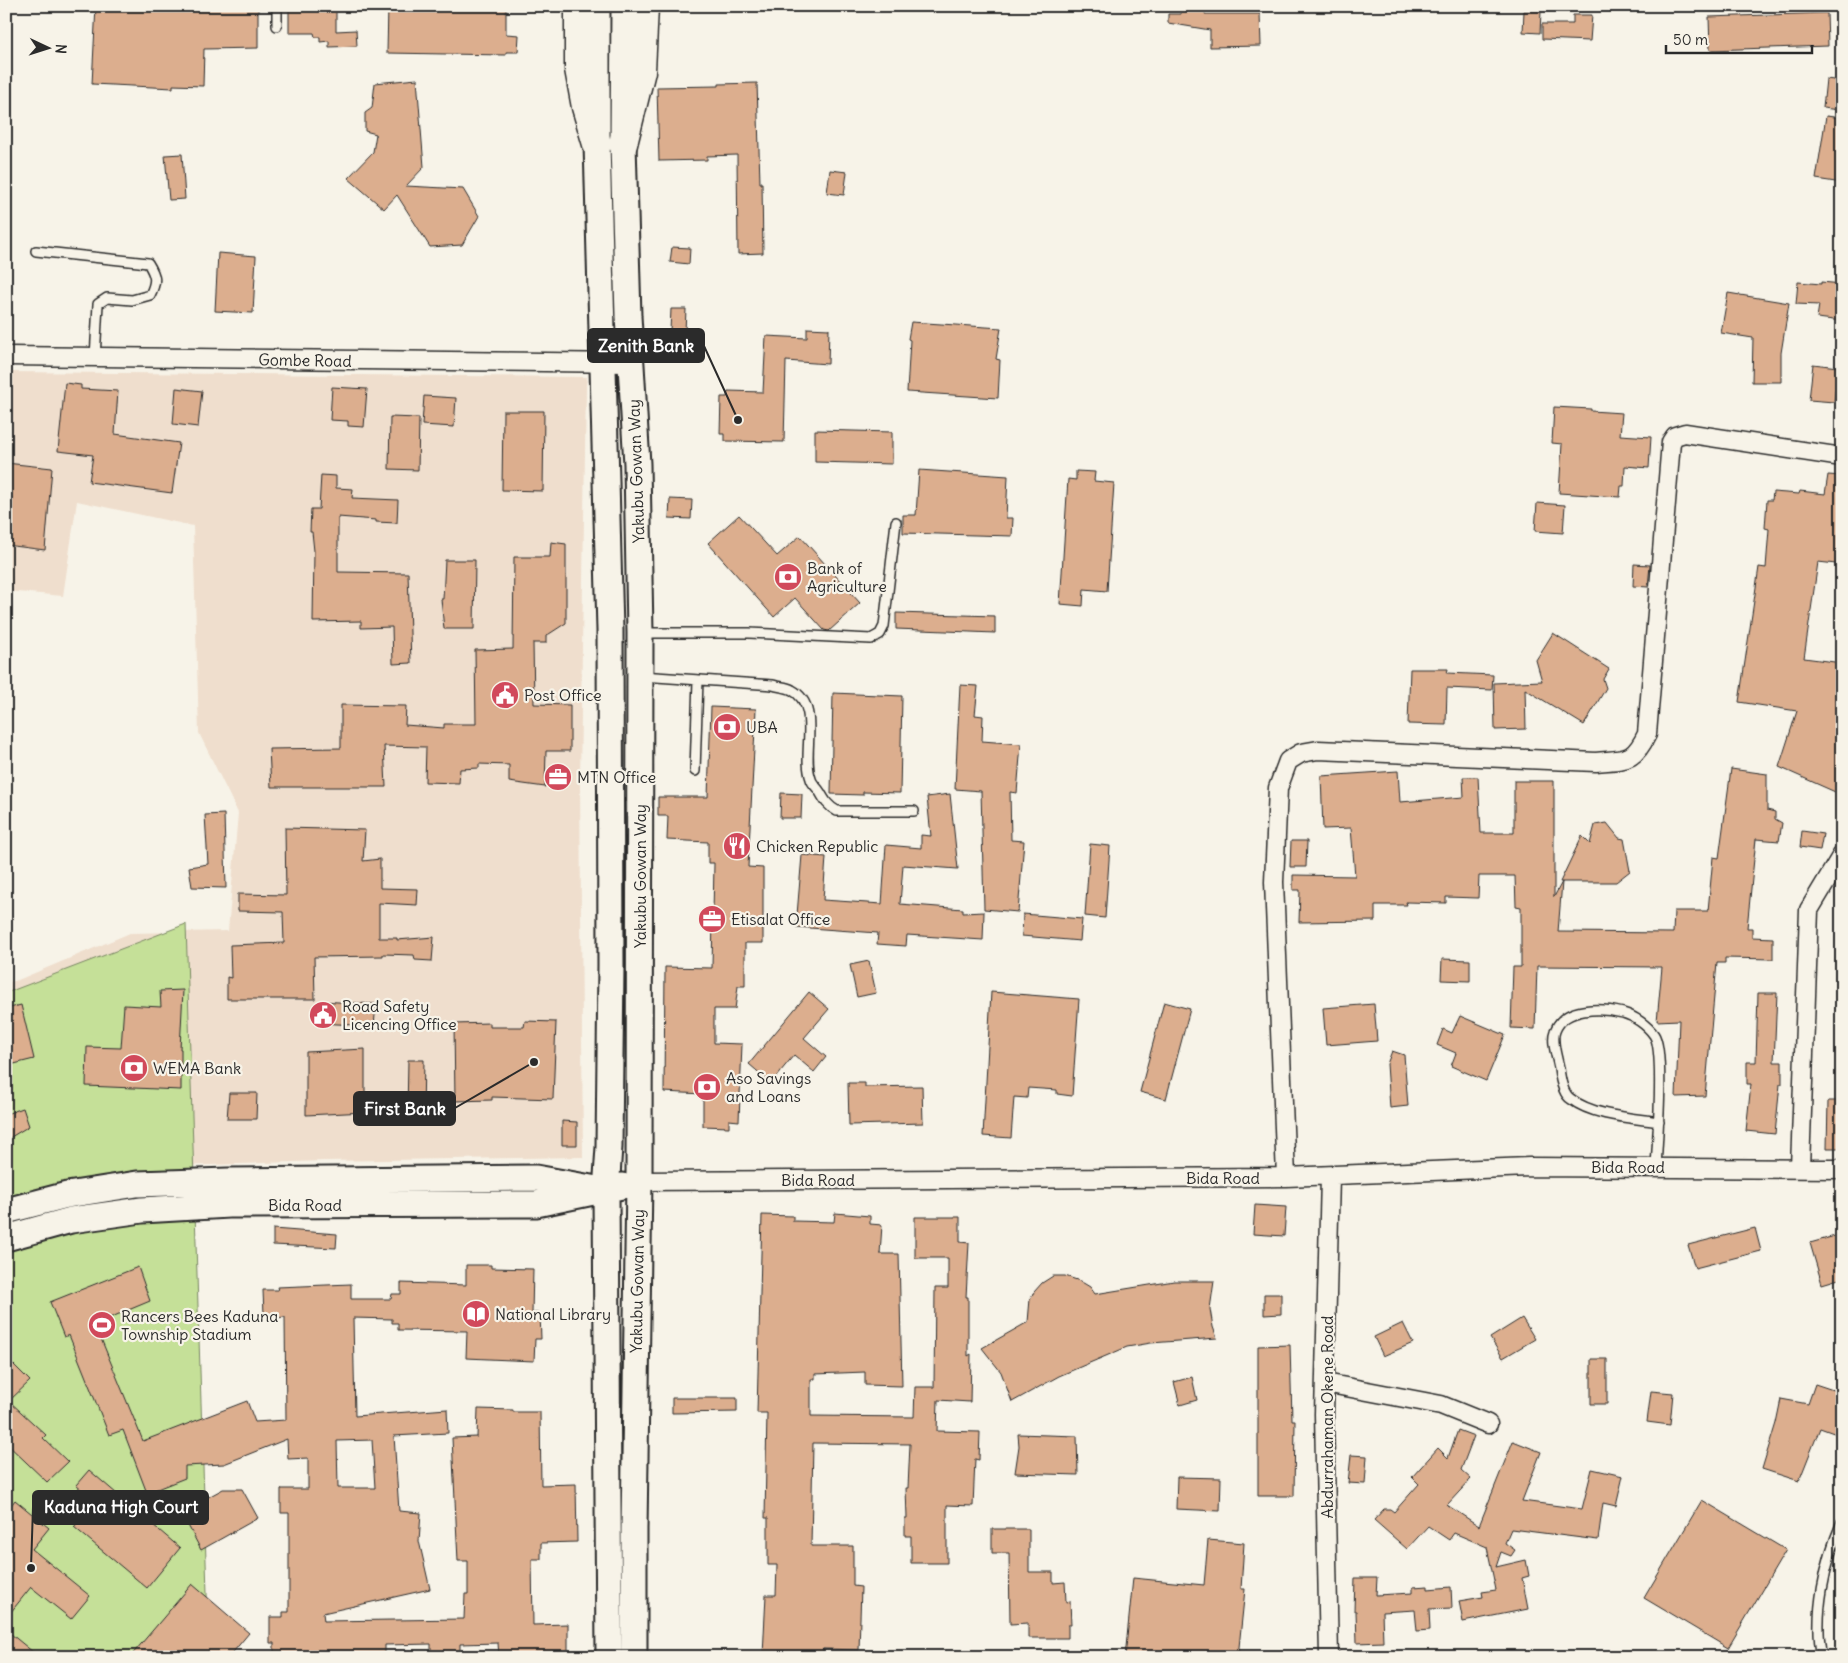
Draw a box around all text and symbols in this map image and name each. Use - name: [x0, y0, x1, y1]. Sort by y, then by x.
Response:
- north arrow: [22, 22, 72, 72]
- scale bar: [1666, 22, 1812, 54]
- text: 50 m: [1673, 30, 1708, 49]
- text: N: [52, 43, 70, 54]
- callout: Zenith Bank: [588, 329, 704, 362]
- text: Zenith Bank: [598, 334, 694, 357]
- street label: Gombe Road: [258, 349, 352, 371]
- street label: Yakubu Gowan Way: [623, 399, 649, 543]
- place label: Bank of Agriculture: [807, 558, 887, 596]
- bank icon: Bank of Agriculture: [773, 562, 803, 592]
- public building icon: Post Office: [490, 680, 520, 710]
- place label: Post Office: [524, 685, 602, 705]
- bank icon: UBA: [712, 712, 742, 742]
- place label: UBA: [746, 717, 778, 737]
- office icon: MTN Office: [543, 762, 573, 792]
- place label: MTN Office: [577, 767, 656, 787]
- street label: Yakubu Gowan Way: [630, 804, 650, 948]
- restaurant icon: Chicken Republic: [722, 831, 752, 861]
- place label: Chicken Republic: [756, 836, 878, 856]
- office icon: Etisalat Office: [697, 904, 727, 934]
- place label: Etisalat Office: [731, 909, 830, 929]
- place label: Road Safety Licencing Office: [342, 996, 457, 1034]
- public building icon: Road Safety Licencing Office: [308, 1000, 338, 1030]
- bank icon: WEMA Bank: [119, 1053, 149, 1083]
- place label: WEMA Bank: [153, 1058, 241, 1078]
- place label: Aso Savings and Loans: [726, 1068, 811, 1106]
- bank icon: Aso Savings and Loans: [692, 1072, 722, 1102]
- callout: First Bank: [354, 1092, 455, 1125]
- text: First Bank: [364, 1097, 446, 1120]
- street label: Bida Road: [1591, 1157, 1665, 1177]
- street label: Bida Road: [1186, 1168, 1260, 1188]
- street label: Bida Road: [781, 1170, 855, 1190]
- street label: Bida Road: [268, 1195, 342, 1215]
- street label: Yakubu Gowan Way: [626, 1209, 648, 1353]
- library icon: National Library: [461, 1299, 491, 1329]
- place label: National Library: [495, 1304, 611, 1324]
- place label: Rancers Bees Kaduna Township Stadium: [121, 1306, 278, 1344]
- sports icon: Rancers Bees Kaduna Township Stadium: [87, 1310, 117, 1340]
- street label: Abdurrahaman Okene Road: [1317, 1316, 1337, 1518]
- callout: Kaduna High Court: [33, 1491, 208, 1524]
- text: Kaduna High Court: [44, 1495, 199, 1518]

